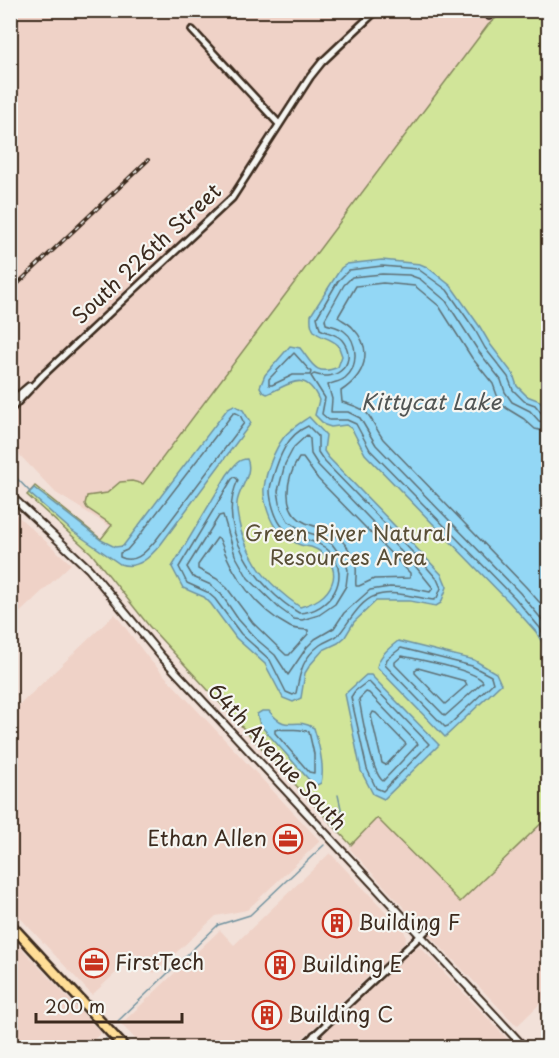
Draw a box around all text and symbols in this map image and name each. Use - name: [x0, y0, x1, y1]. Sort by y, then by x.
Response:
- street label: South 226th Street: [64, 175, 228, 330]
- water label: Kittycat Lake: [361, 384, 502, 417]
- park label: Green River Natural Resources Area: [245, 516, 451, 572]
- street label: 64th Avenue South: [201, 675, 356, 837]
- place label: Ethan Allen: [147, 821, 267, 853]
- office icon: Ethan Allen: [272, 823, 304, 855]
- place label: Building F: [358, 905, 460, 937]
- building icon: Building F: [321, 907, 353, 939]
- place label: FirstTech: [115, 945, 204, 977]
- office icon: FirstTech: [78, 947, 110, 979]
- place label: Building E: [301, 947, 403, 979]
- building icon: Building E: [264, 949, 296, 981]
- scale bar: [36, 986, 182, 1024]
- text: 200 m: [45, 992, 105, 1019]
- place label: Building C: [288, 997, 393, 1029]
- building icon: Building C: [251, 999, 283, 1031]

